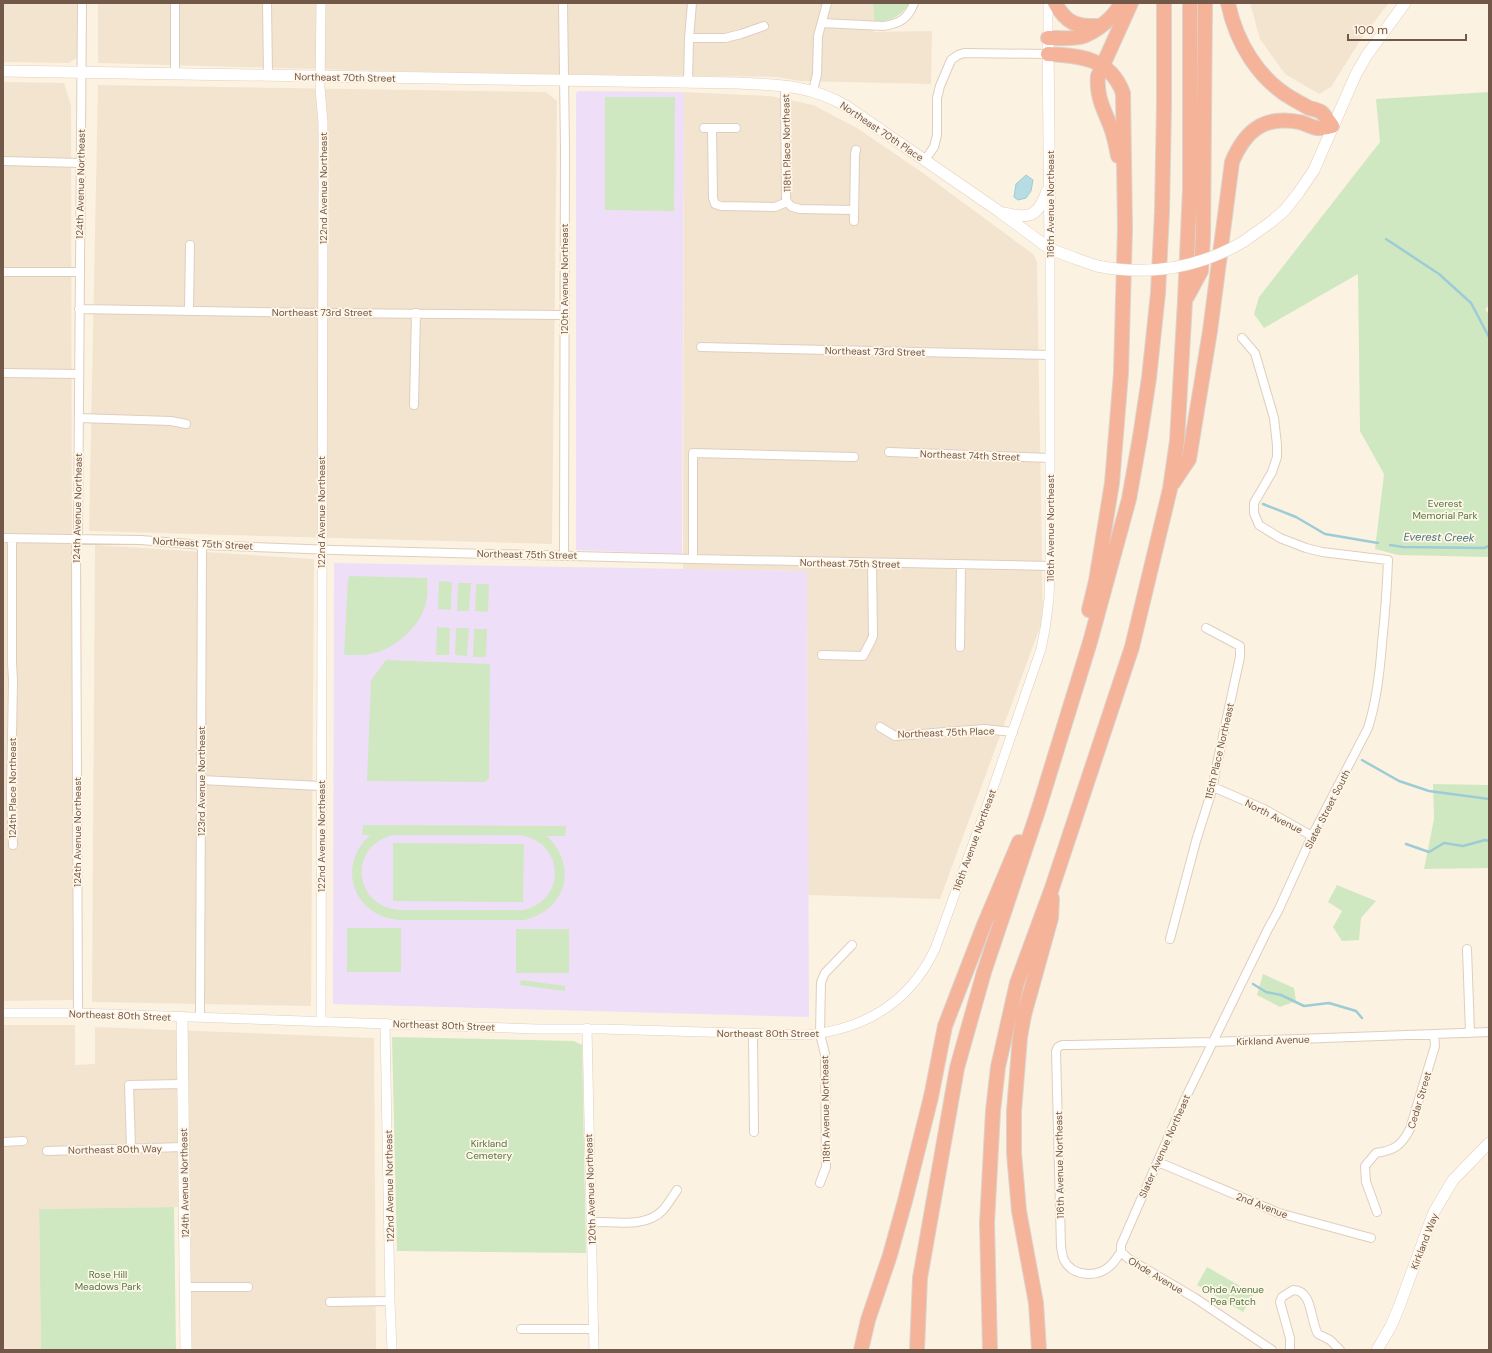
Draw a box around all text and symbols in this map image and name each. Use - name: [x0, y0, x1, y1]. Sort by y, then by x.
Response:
- scale bar: [1348, 16, 1466, 42]
- text: 100 m: [1354, 22, 1388, 38]
- street label: Northeast 70th Street: [294, 70, 396, 85]
- street label: 118th Place Northeast: [779, 94, 794, 192]
- street label: Northeast 70th Place: [837, 99, 926, 164]
- street label: 124th Avenue Northeast: [73, 129, 88, 239]
- street label: 122nd Avenue Northeast: [317, 132, 330, 244]
- street label: 116th Avenue Northeast: [1044, 150, 1057, 258]
- street label: 120th Avenue Northeast: [558, 224, 571, 334]
- street label: Northeast 73rd Street: [272, 306, 372, 319]
- street label: Northeast 73rd Street: [825, 344, 925, 359]
- street label: Northeast 74th Street: [920, 447, 1020, 464]
- street label: 124th Avenue Northeast: [70, 453, 85, 563]
- street label: 122nd Avenue Northeast: [315, 456, 328, 568]
- street label: 116th Avenue Northeast: [1044, 474, 1057, 582]
- park label: Everest Memorial Park: [1412, 497, 1478, 522]
- water label: Everest Creek: [1403, 529, 1475, 545]
- street label: Northeast 75th Street: [152, 534, 254, 553]
- street label: Northeast 75th Street: [477, 547, 577, 562]
- street label: Northeast 75th Street: [800, 556, 900, 571]
- street label: 115th Place Northeast: [1202, 702, 1237, 800]
- street label: Northeast 75th Place: [897, 724, 995, 741]
- street label: 123rd Avenue Northeast: [195, 726, 208, 836]
- street label: 124th Place Northeast: [6, 738, 19, 838]
- street label: Slater Street South: [1302, 767, 1353, 851]
- street label: 124th Avenue Northeast: [71, 777, 84, 887]
- street label: 122nd Avenue Northeast: [315, 780, 328, 892]
- street label: 116th Avenue Northeast: [950, 787, 999, 893]
- street label: North Avenue: [1243, 796, 1305, 837]
- street label: Northeast 80th Street: [69, 1007, 171, 1024]
- street label: Northeast 80th Street: [393, 1017, 495, 1034]
- street label: Northeast 80th Street: [717, 1027, 819, 1040]
- street label: Kirkland Avenue: [1236, 1033, 1310, 1048]
- street label: 118th Avenue Northeast: [818, 1055, 833, 1163]
- street label: Cedar Street: [1405, 1070, 1434, 1130]
- street label: Slater Avenue Northeast: [1136, 1092, 1193, 1200]
- street label: 116th Avenue Northeast: [1052, 1111, 1067, 1219]
- street label: 124th Avenue Northeast: [177, 1128, 192, 1238]
- street label: 122nd Avenue Northeast: [382, 1130, 397, 1242]
- street label: 120th Avenue Northeast: [582, 1133, 599, 1244]
- park label: Kirkland Cemetery: [466, 1137, 512, 1162]
- street label: Northeast 80th Way: [68, 1142, 163, 1157]
- street label: 2nd Avenue: [1234, 1190, 1290, 1221]
- street label: Kirkland Way: [1408, 1211, 1441, 1271]
- street label: Ohde Avenue: [1126, 1254, 1186, 1297]
- park label: Rose Hill Meadows Park: [75, 1268, 141, 1293]
- park label: Ohde Avenue Pea Patch: [1202, 1283, 1264, 1308]

